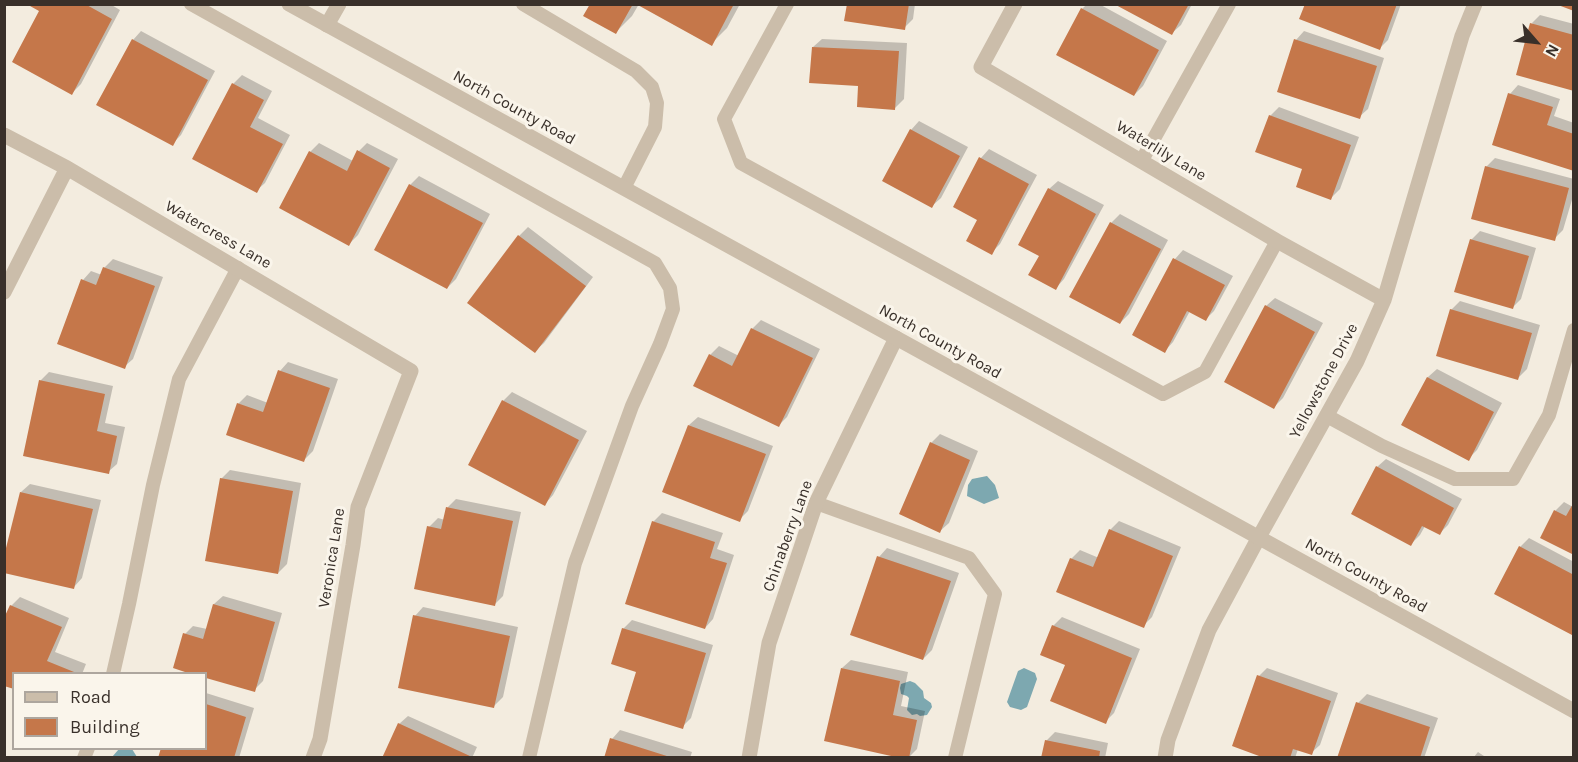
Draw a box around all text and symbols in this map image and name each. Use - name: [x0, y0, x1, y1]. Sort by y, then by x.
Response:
- north arrow: [1506, 12, 1566, 72]
- text: N: [1541, 41, 1563, 60]
- street label: North County Road: [449, 66, 579, 150]
- street label: Waterlily Lane: [1112, 117, 1210, 185]
- street label: Watercress Lane: [161, 197, 275, 273]
- street label: North County Road: [875, 300, 1005, 384]
- street label: Yellowstone Drive: [1286, 320, 1362, 442]
- street label: Chinaberry Lane: [759, 478, 817, 594]
- street label: Veronica Lane: [315, 507, 349, 609]
- street label: North County Road: [1301, 534, 1431, 618]
- legend: [12, 672, 207, 750]
- text: Road: [70, 686, 111, 708]
- text: Building: [70, 716, 140, 738]

